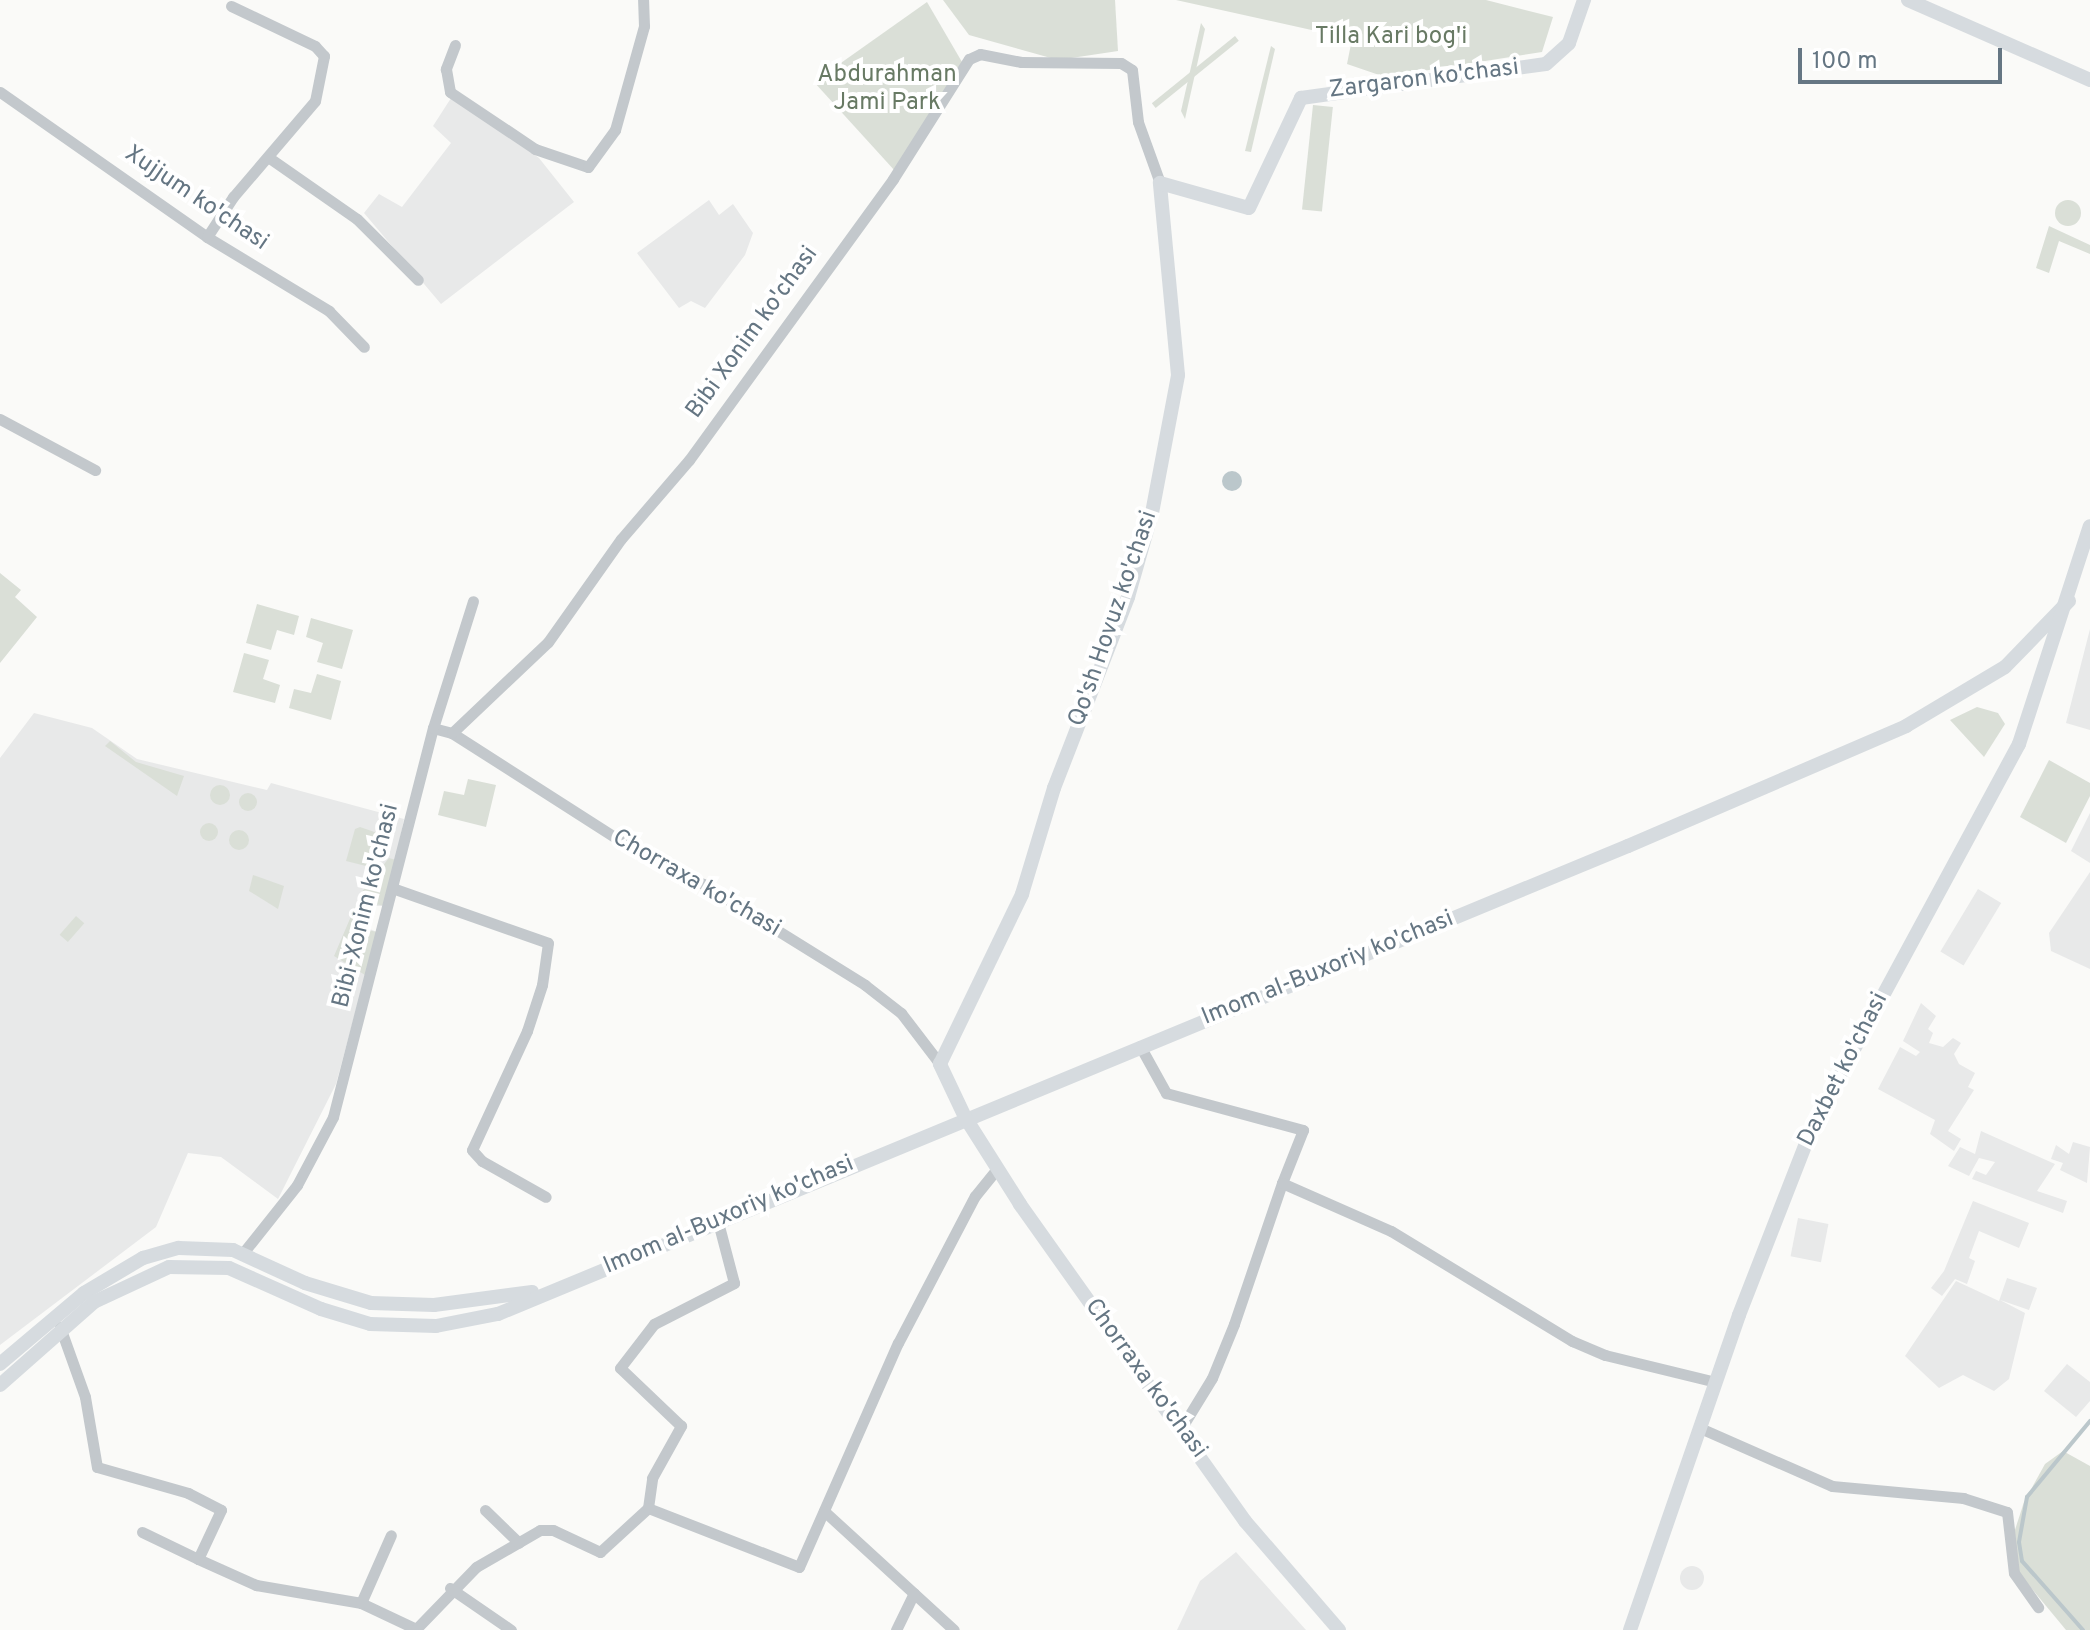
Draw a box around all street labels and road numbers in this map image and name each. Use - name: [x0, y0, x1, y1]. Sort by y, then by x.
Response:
- street label: Zargaron ko'chasi: [1327, 54, 1521, 106]
- street label: Xujjum ko'chasi: [119, 140, 273, 258]
- street label: Bibi Xonim ko'chasi: [681, 241, 825, 425]
- street label: Qo'sh Hovuz ko'chasi: [1064, 507, 1164, 731]
- street label: Bibi-Xonim ko'chasi: [328, 801, 406, 1011]
- street label: Chorraxa ko'chasi: [607, 824, 785, 944]
- street label: Imom al-Buxoriy ko'chasi: [1198, 905, 1458, 1033]
- street label: Daxbet ko'chasi: [1793, 988, 1895, 1152]
- street label: Imom al-Buxoriy ko'chasi: [600, 1150, 858, 1282]
- street label: Chorraxa ko'chasi: [1078, 1294, 1212, 1464]

